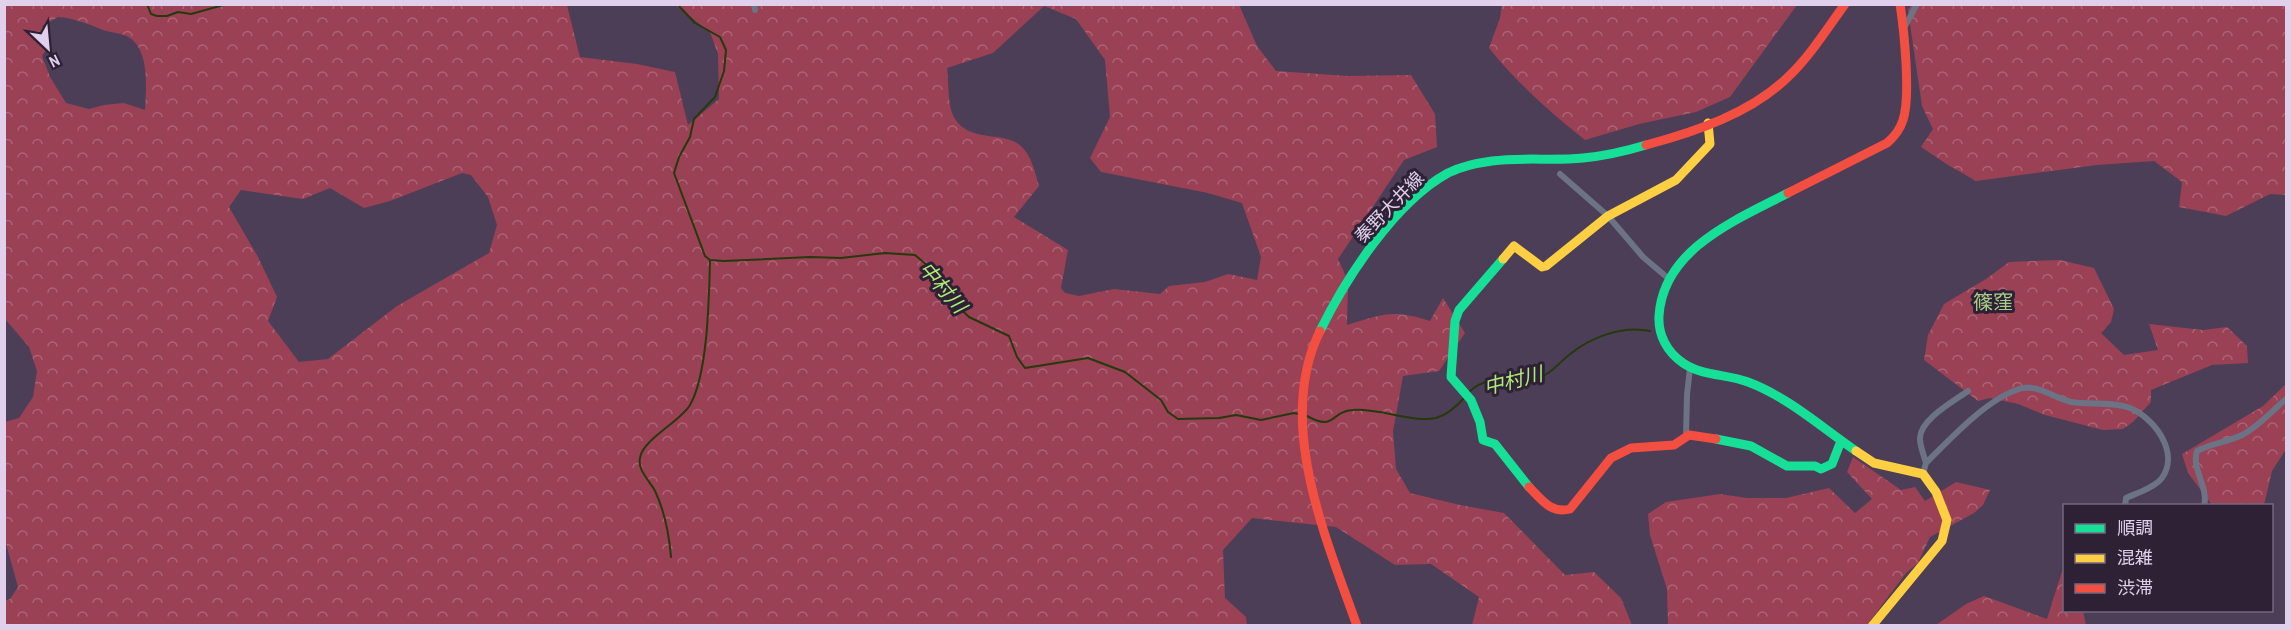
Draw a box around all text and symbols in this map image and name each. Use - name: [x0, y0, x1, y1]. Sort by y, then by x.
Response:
- north arrow: [18, 18, 78, 78]
- text: N: [45, 50, 64, 73]
- street label: 秦野大井線: [1349, 166, 1429, 248]
- water label: 中村川: [913, 256, 974, 320]
- district label: 篠窪: [1973, 288, 2013, 315]
- water label: 中村川: [1481, 359, 1547, 400]
- legend: [2063, 504, 2273, 612]
- text: 順調: [2117, 515, 2153, 540]
- text: 混雑: [2117, 545, 2153, 570]
- text: 渋滞: [2117, 575, 2153, 600]

